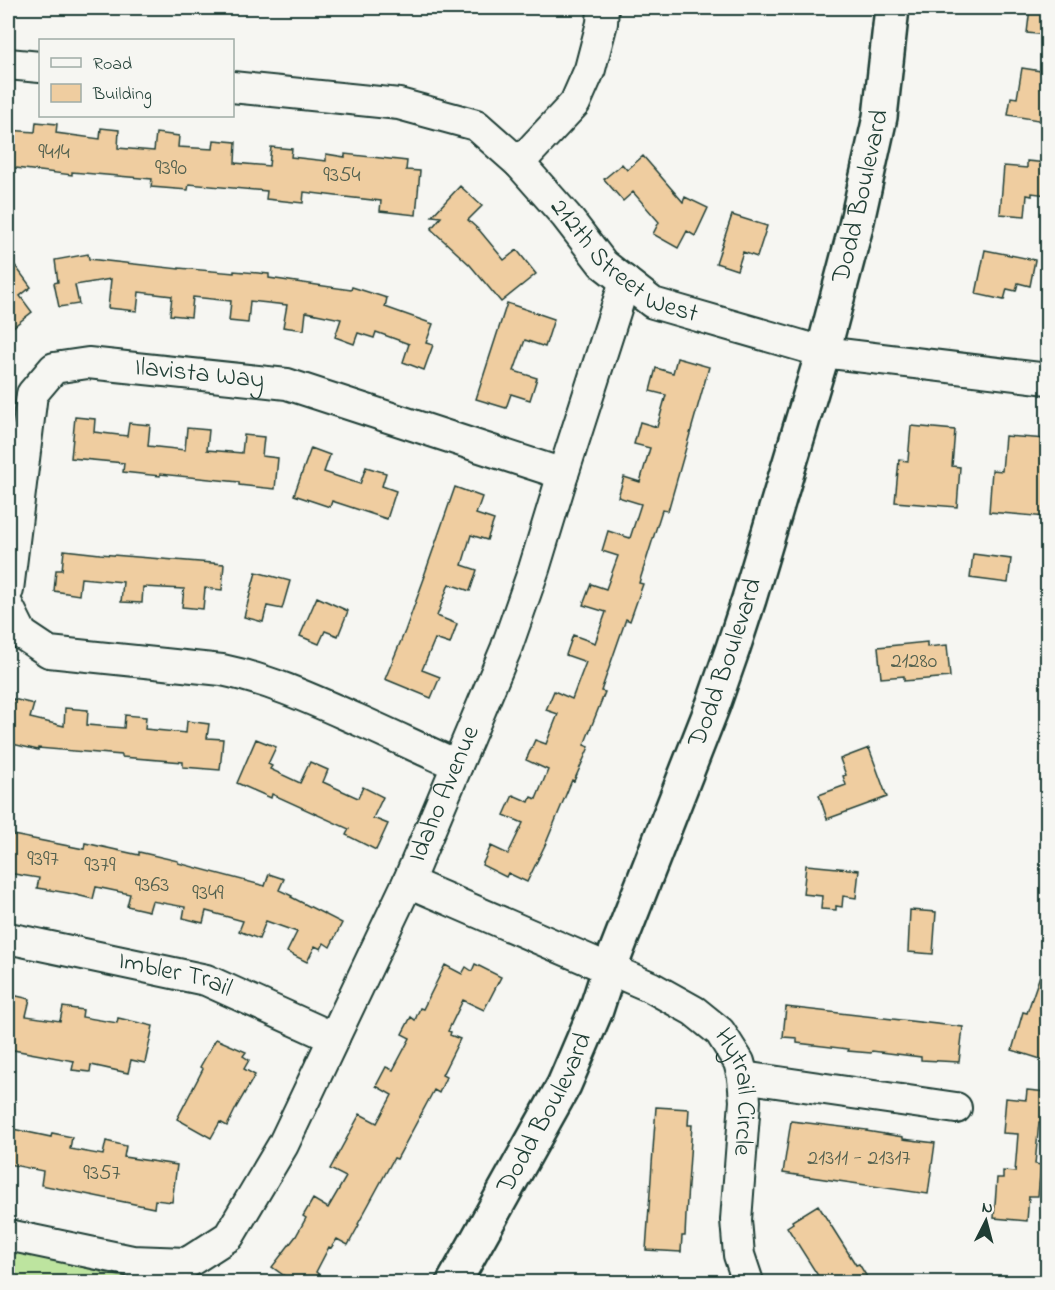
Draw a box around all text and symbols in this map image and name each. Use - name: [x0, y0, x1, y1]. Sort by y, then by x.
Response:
- legend: [39, 39, 234, 117]
- text: Road: [93, 52, 132, 78]
- text: Building: [92, 82, 152, 109]
- street label: Dodd Boulevard: [823, 106, 900, 288]
- house number: 9414: [38, 137, 70, 169]
- house number: 9390: [155, 153, 187, 185]
- house number: 9354: [323, 160, 361, 192]
- street label: 212th Street West: [540, 190, 703, 334]
- street label: Ilavista Way: [133, 349, 266, 401]
- street label: Dodd Boulevard: [679, 573, 773, 754]
- house number: 21280: [891, 646, 937, 678]
- street label: Idaho Avenue: [399, 720, 491, 868]
- house number: 9397: [27, 844, 59, 876]
- house number: 9379: [84, 850, 116, 882]
- house number: 9363: [135, 870, 169, 902]
- house number: 9349: [192, 878, 224, 910]
- street label: Imbler Trail: [115, 943, 238, 1008]
- street label: Hytrail Circle: [704, 1021, 764, 1157]
- street label: Dodd Boulevard: [487, 1027, 603, 1202]
- house number: 21311 - 21317: [807, 1143, 911, 1175]
- house number: 9357: [83, 1158, 121, 1190]
- north arrow: [956, 1191, 1016, 1251]
- text: N: [981, 1196, 994, 1221]

